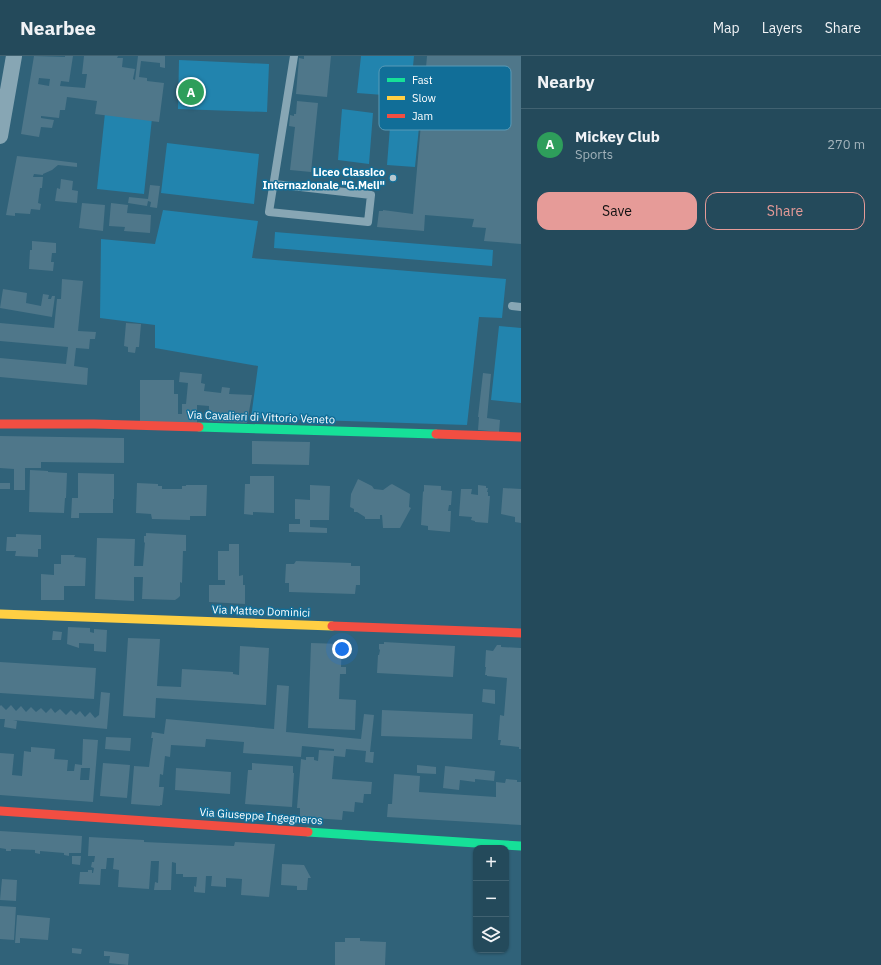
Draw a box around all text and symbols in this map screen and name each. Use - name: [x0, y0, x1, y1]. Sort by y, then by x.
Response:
- text: Nearbee: [20, 16, 96, 40]
- text: Map: [713, 19, 740, 37]
- text: Layers: [762, 19, 803, 37]
- text: Share: [825, 19, 861, 37]
- legend: [379, 66, 511, 130]
- text: Nearby: [537, 71, 595, 93]
- text: Fast: [412, 73, 433, 87]
- pin: A: [178, 77, 204, 107]
- text: Slow: [412, 91, 436, 105]
- text: Jam: [412, 109, 433, 123]
- text: Mickey Club: [575, 127, 660, 146]
- text: A: [546, 136, 554, 153]
- text: 270 m: [827, 136, 865, 153]
- text: Sports: [575, 146, 613, 163]
- place label: Liceo Classico Internazionale "G.Meli": [262, 165, 385, 192]
- marker: Liceo Classico Internazionale "G.Meli": [388, 173, 398, 183]
- button: Save: [537, 192, 697, 230]
- button: Share: [705, 192, 865, 230]
- street label: Via Cavalieri di Vittorio Veneto: [187, 407, 335, 427]
- street label: Via Matteo Dominici: [212, 602, 310, 620]
- your location: [332, 639, 352, 659]
- street label: Via Giuseppe Ingegneros: [199, 805, 323, 827]
- map controls: [473, 845, 509, 953]
- button: +: [473, 845, 509, 881]
- button: −: [473, 881, 509, 917]
- button: layers: [473, 917, 509, 953]

